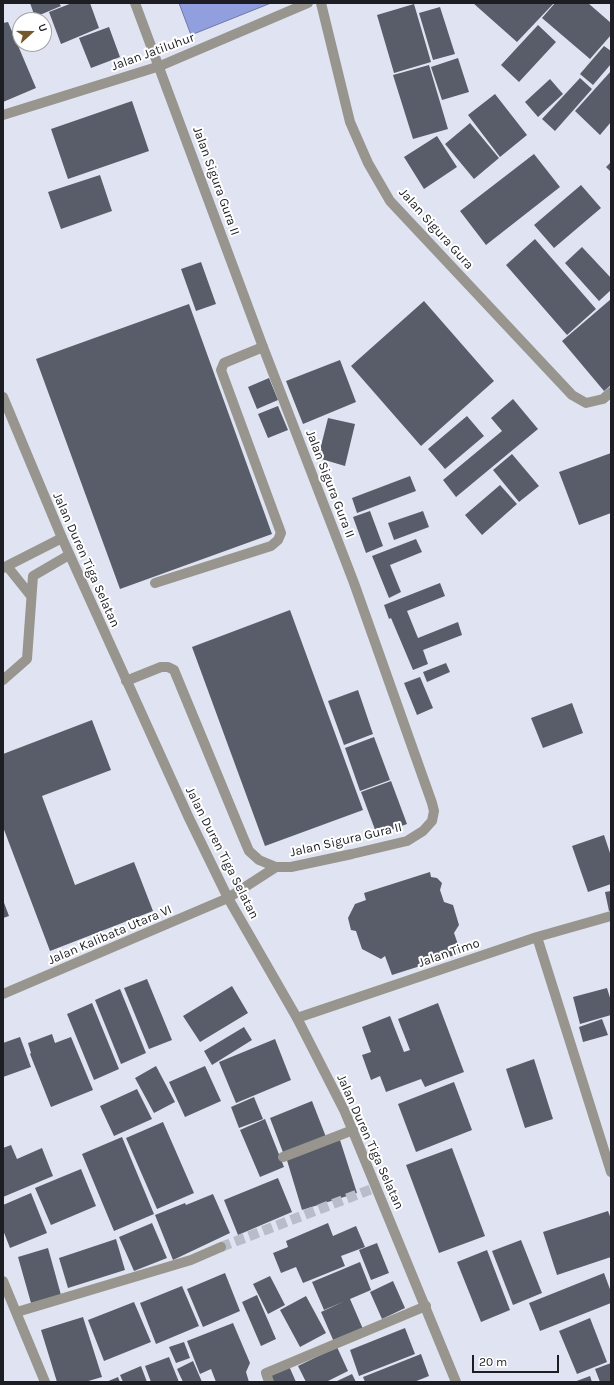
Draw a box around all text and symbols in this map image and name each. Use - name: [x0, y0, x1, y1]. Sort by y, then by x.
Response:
- north arrow: [12, 12, 52, 52]
- text: U: [35, 22, 50, 34]
- street label: Jalan Jatiluhur: [109, 30, 197, 74]
- street label: Jalan Sigura Gura II: [189, 125, 243, 237]
- street label: Jalan Sigura Gura: [395, 185, 477, 273]
- street label: Jalan Sigura Gura II: [302, 428, 358, 540]
- street label: Jalan Duren Tiga Selatan: [49, 490, 123, 630]
- street label: Jalan Duren Tiga Selatan: [182, 784, 262, 922]
- street label: Jalan Sigura Gura II: [288, 820, 404, 860]
- street label: Jalan Kalibata Utara VI: [46, 902, 174, 968]
- street label: Jalan Timo: [416, 935, 482, 971]
- street label: Jalan Duren Tiga Selatan: [333, 1072, 407, 1212]
- scale bar: [474, 1347, 561, 1373]
- text: 20 m: [479, 1355, 507, 1369]

